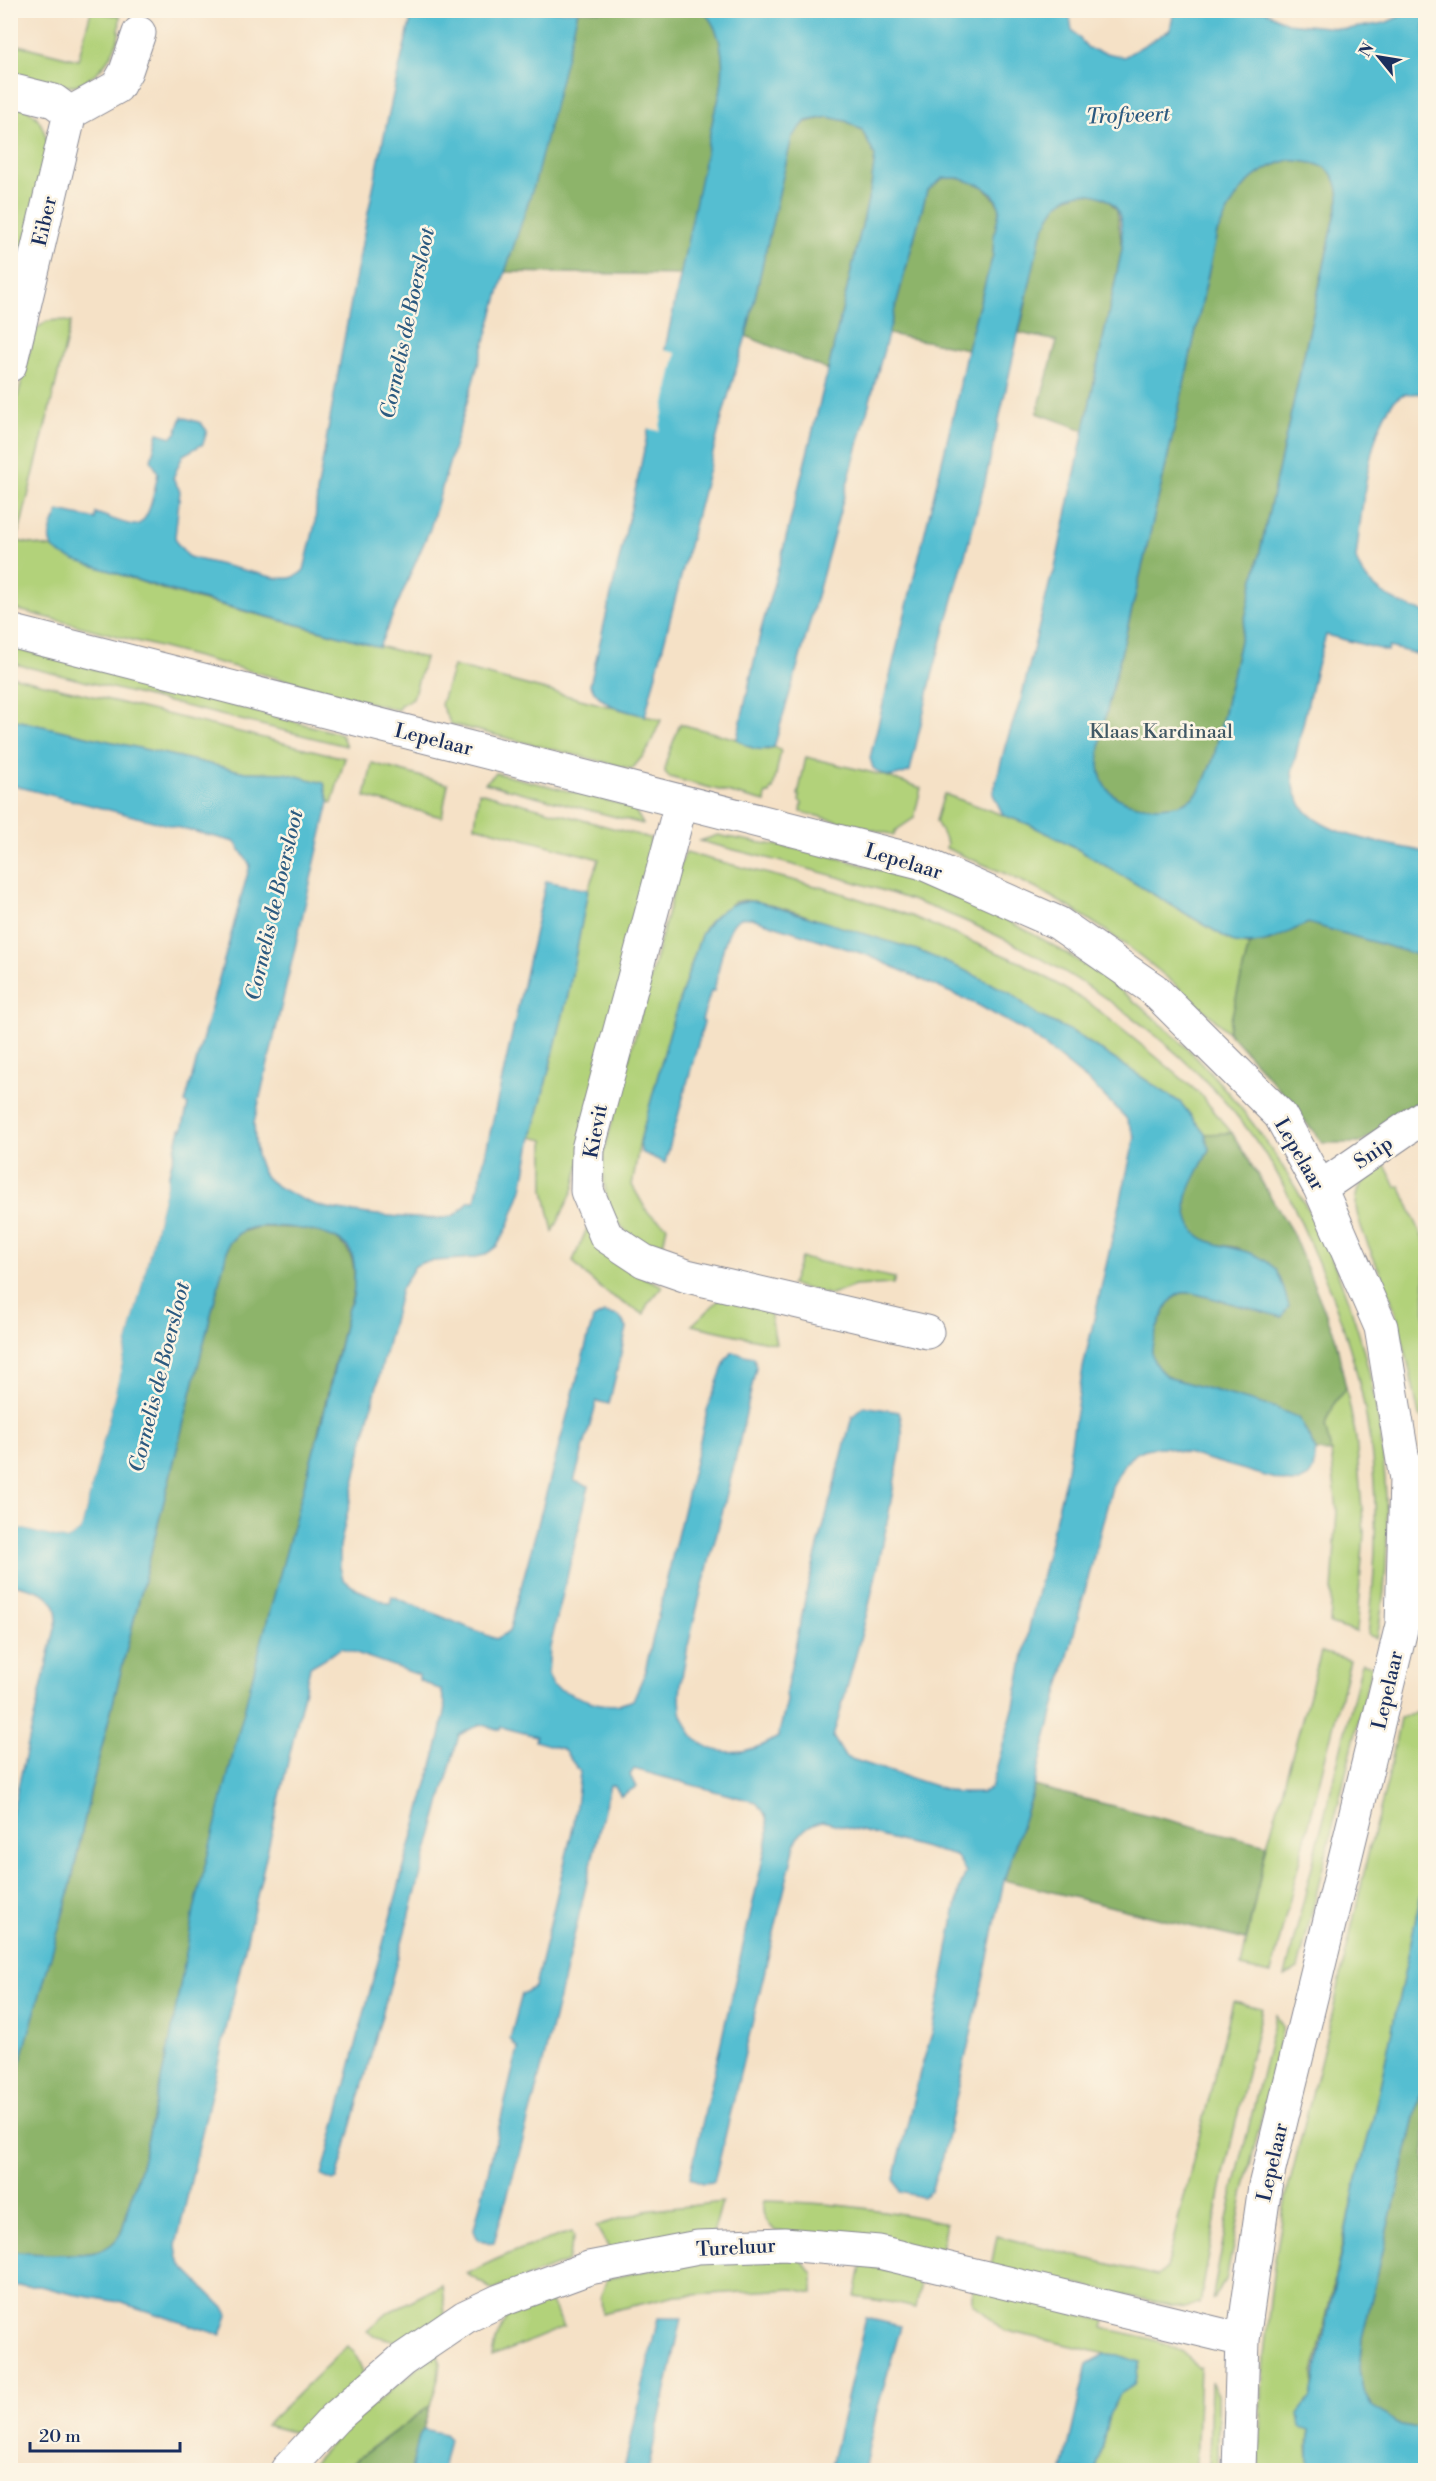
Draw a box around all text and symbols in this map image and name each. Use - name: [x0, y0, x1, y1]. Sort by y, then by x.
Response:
- north arrow: [1349, 27, 1409, 87]
- text: N: [1355, 39, 1379, 60]
- water label: Trofveert: [1086, 102, 1172, 130]
- street label: Eiber: [28, 194, 63, 249]
- water label: Cornelis de Boersloot: [375, 224, 441, 421]
- street label: Lepelaar: [392, 719, 476, 762]
- park label: Klaas Kardinaal: [1089, 720, 1233, 745]
- water label: Cornelis de Boersloot: [240, 806, 310, 1003]
- street label: Lepelaar: [862, 839, 946, 886]
- street label: Kievit: [579, 1102, 614, 1160]
- street label: Lepelaar: [1268, 1114, 1330, 1196]
- street label: Snip: [1350, 1131, 1398, 1175]
- water label: Cornelis de Boersloot: [124, 1279, 196, 1475]
- street label: Lepelaar: [1367, 1648, 1410, 1732]
- street label: Lepelaar: [1252, 2120, 1295, 2204]
- street label: Tureluur: [696, 2234, 777, 2263]
- scale bar: [30, 2415, 180, 2453]
- text: 20 m: [39, 2425, 81, 2448]

